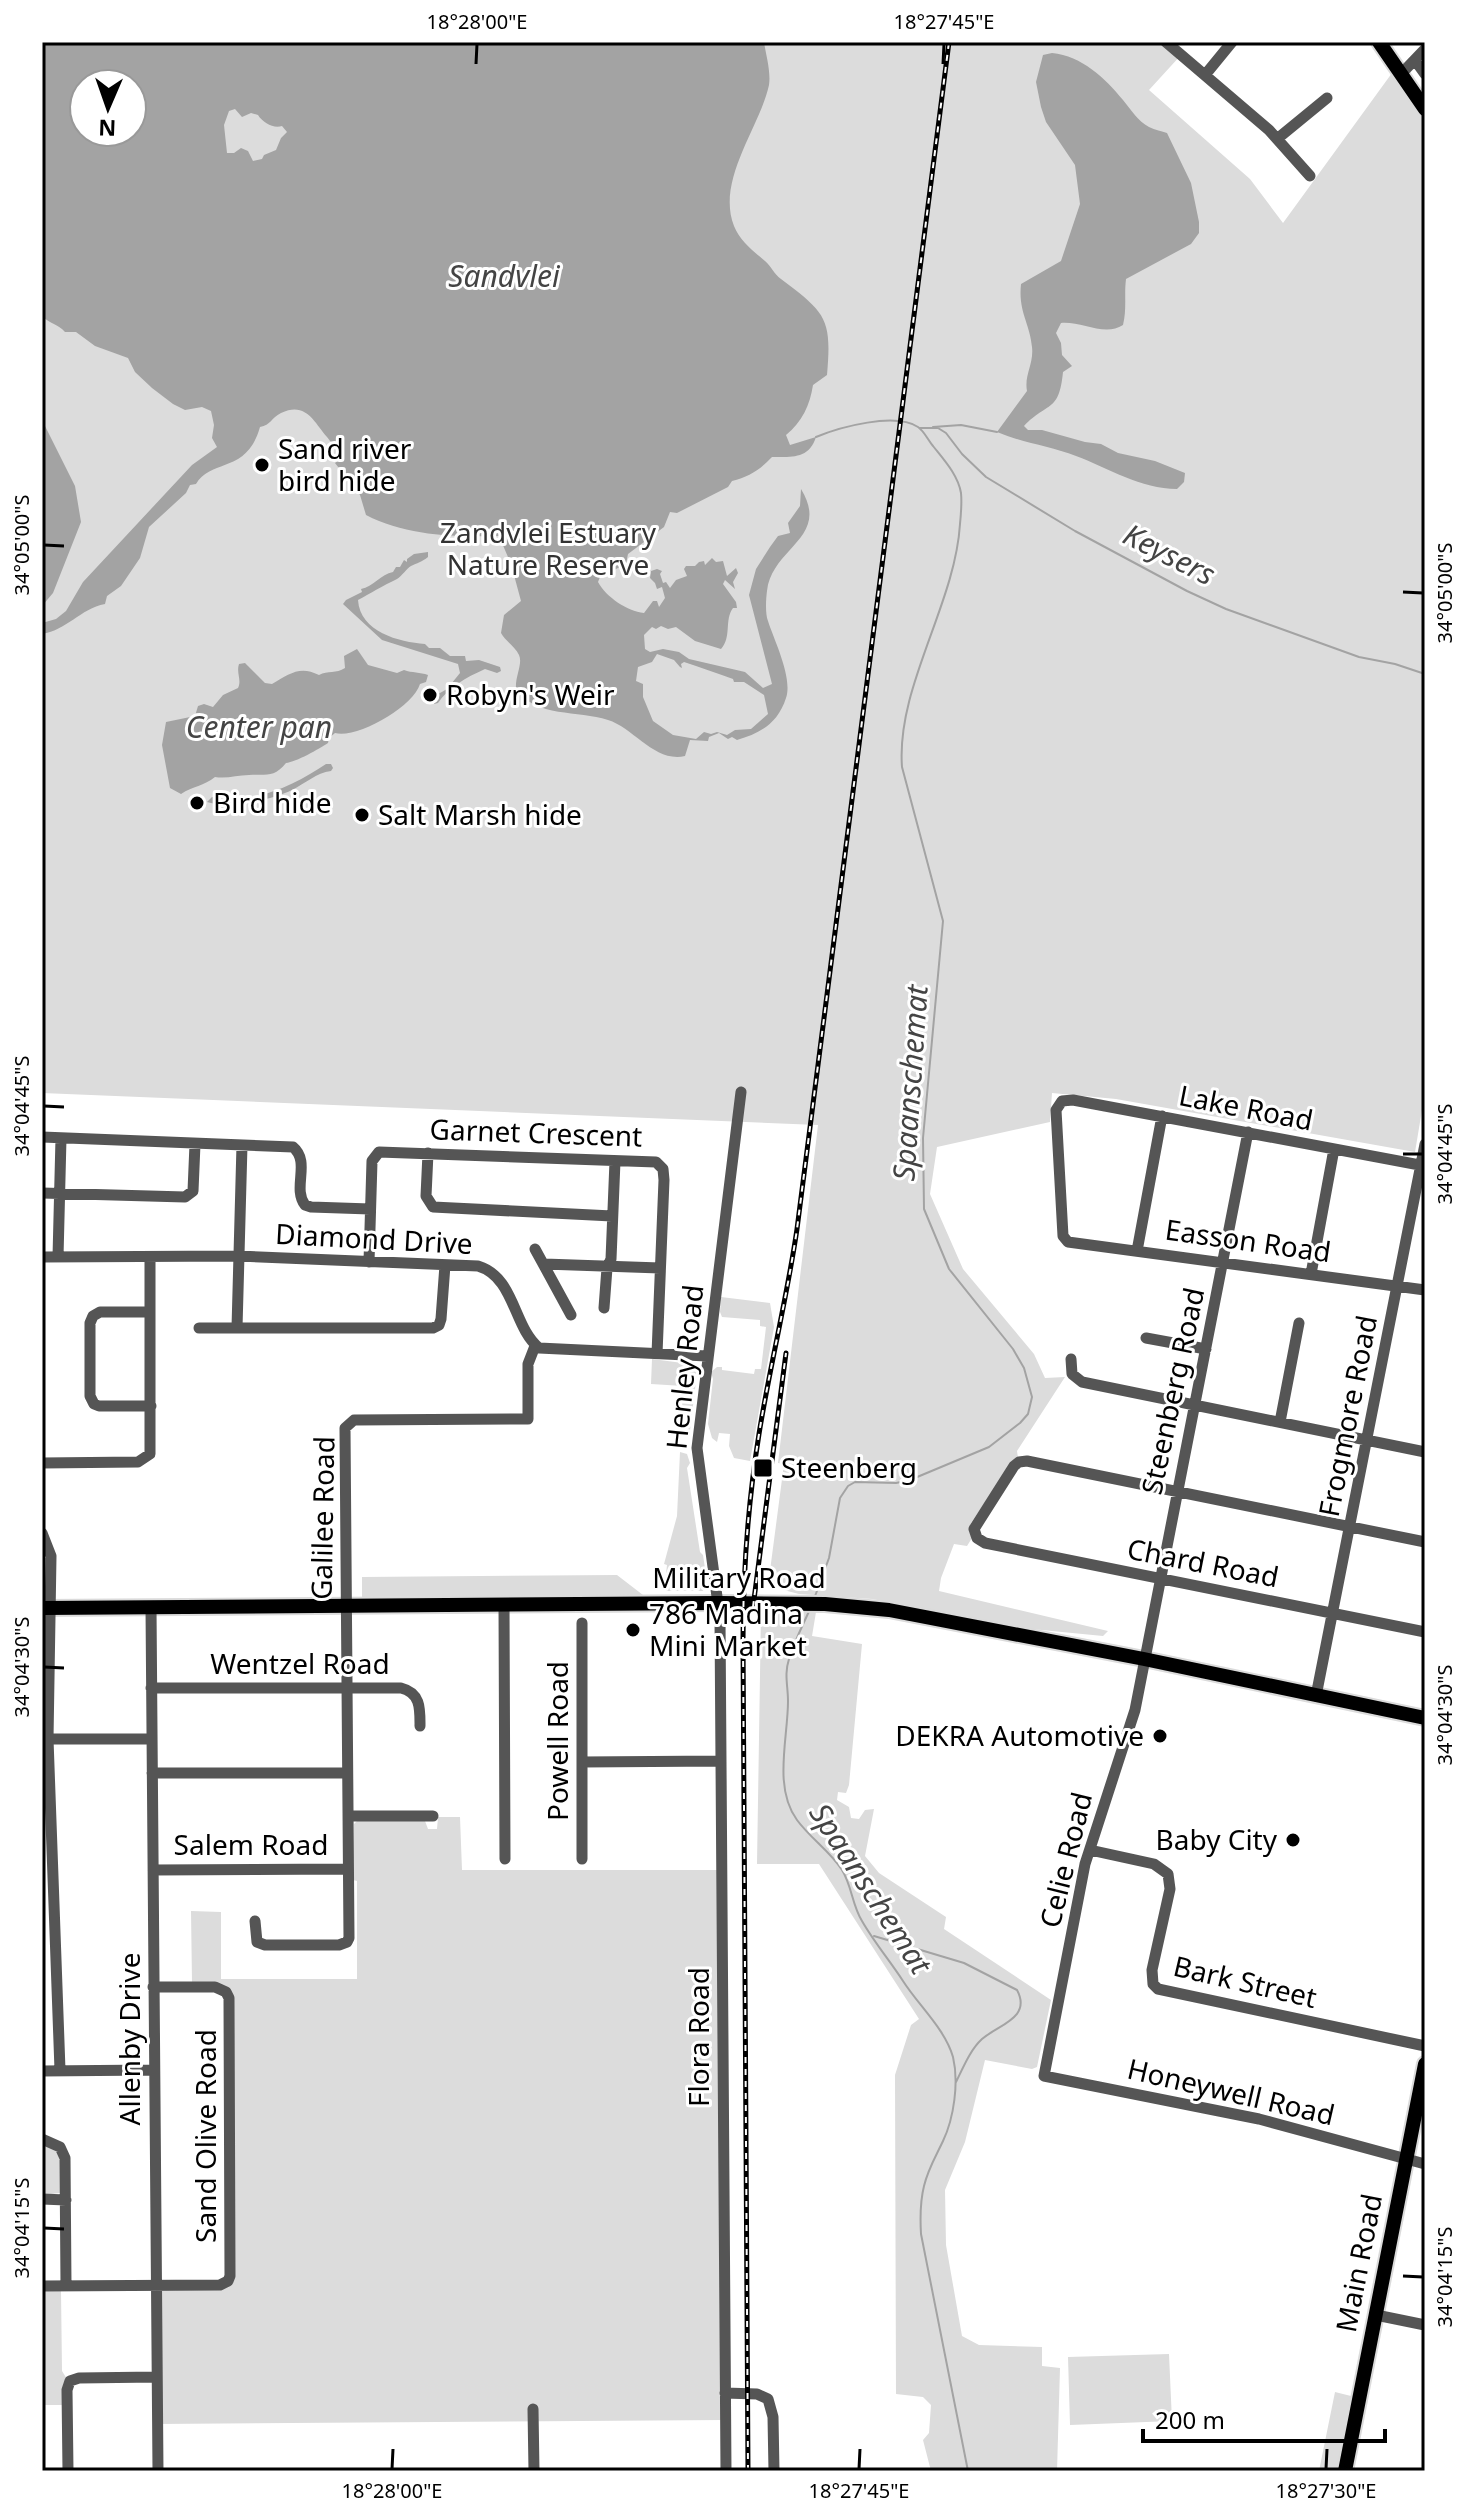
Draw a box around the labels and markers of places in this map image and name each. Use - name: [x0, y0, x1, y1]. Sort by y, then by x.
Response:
- place label: Sand river bird hide: [278, 429, 412, 499]
- marker: Sand river bird hide: [253, 456, 271, 474]
- place label: Robyn's Weir: [446, 675, 615, 713]
- marker: Robyn's Weir: [421, 686, 439, 704]
- place label: Bird hide: [213, 783, 331, 821]
- marker: Bird hide: [188, 794, 206, 812]
- place label: Salt Marsh hide: [378, 795, 582, 833]
- marker: Salt Marsh hide: [353, 806, 371, 824]
- place label: Steenberg: [781, 1448, 917, 1486]
- marker: Steenberg: [752, 1457, 774, 1479]
- place label: 786 Madina Mini Market: [649, 1594, 807, 1664]
- marker: 786 Madina Mini Market: [624, 1621, 642, 1639]
- place label: DEKRA Automotive: [895, 1716, 1144, 1754]
- marker: DEKRA Automotive: [1151, 1727, 1169, 1745]
- place label: Baby City: [1156, 1820, 1278, 1858]
- marker: Baby City: [1284, 1831, 1302, 1849]

